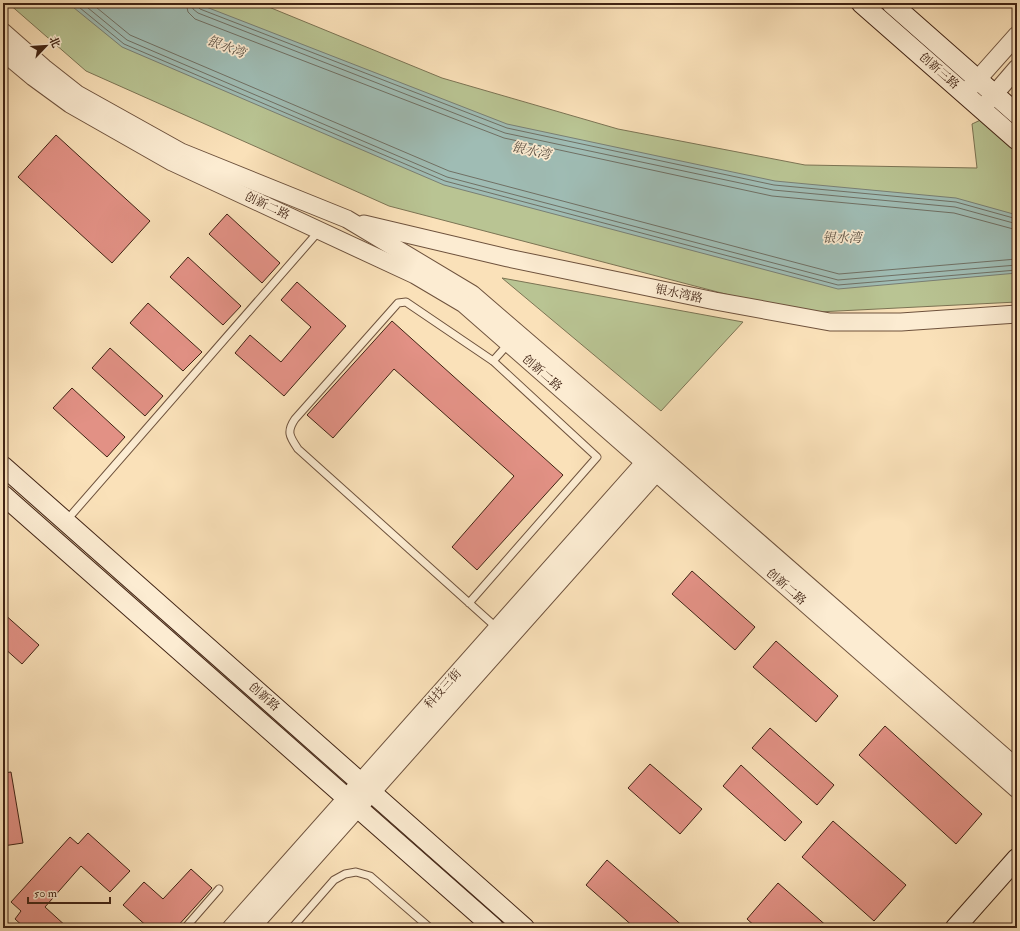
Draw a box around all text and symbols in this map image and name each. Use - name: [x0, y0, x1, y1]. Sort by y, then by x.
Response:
- north arrow: [26, 26, 66, 66]
- water label: 银水湾: [205, 33, 249, 62]
- text: 北: [46, 34, 63, 50]
- street label: 创新三路: [916, 50, 962, 92]
- water label: 银水湾: [510, 139, 554, 164]
- street label: 创新二路: [242, 189, 292, 223]
- water label: 银水湾: [822, 230, 863, 246]
- street label: 银水湾路: [654, 282, 704, 306]
- street label: 创新二路: [519, 352, 565, 394]
- street label: 创新二路: [763, 566, 809, 608]
- street label: 科技三街: [421, 665, 465, 712]
- street label: 创新路: [245, 680, 283, 714]
- scale bar: [28, 879, 110, 905]
- text: 50 m: [34, 886, 58, 901]

